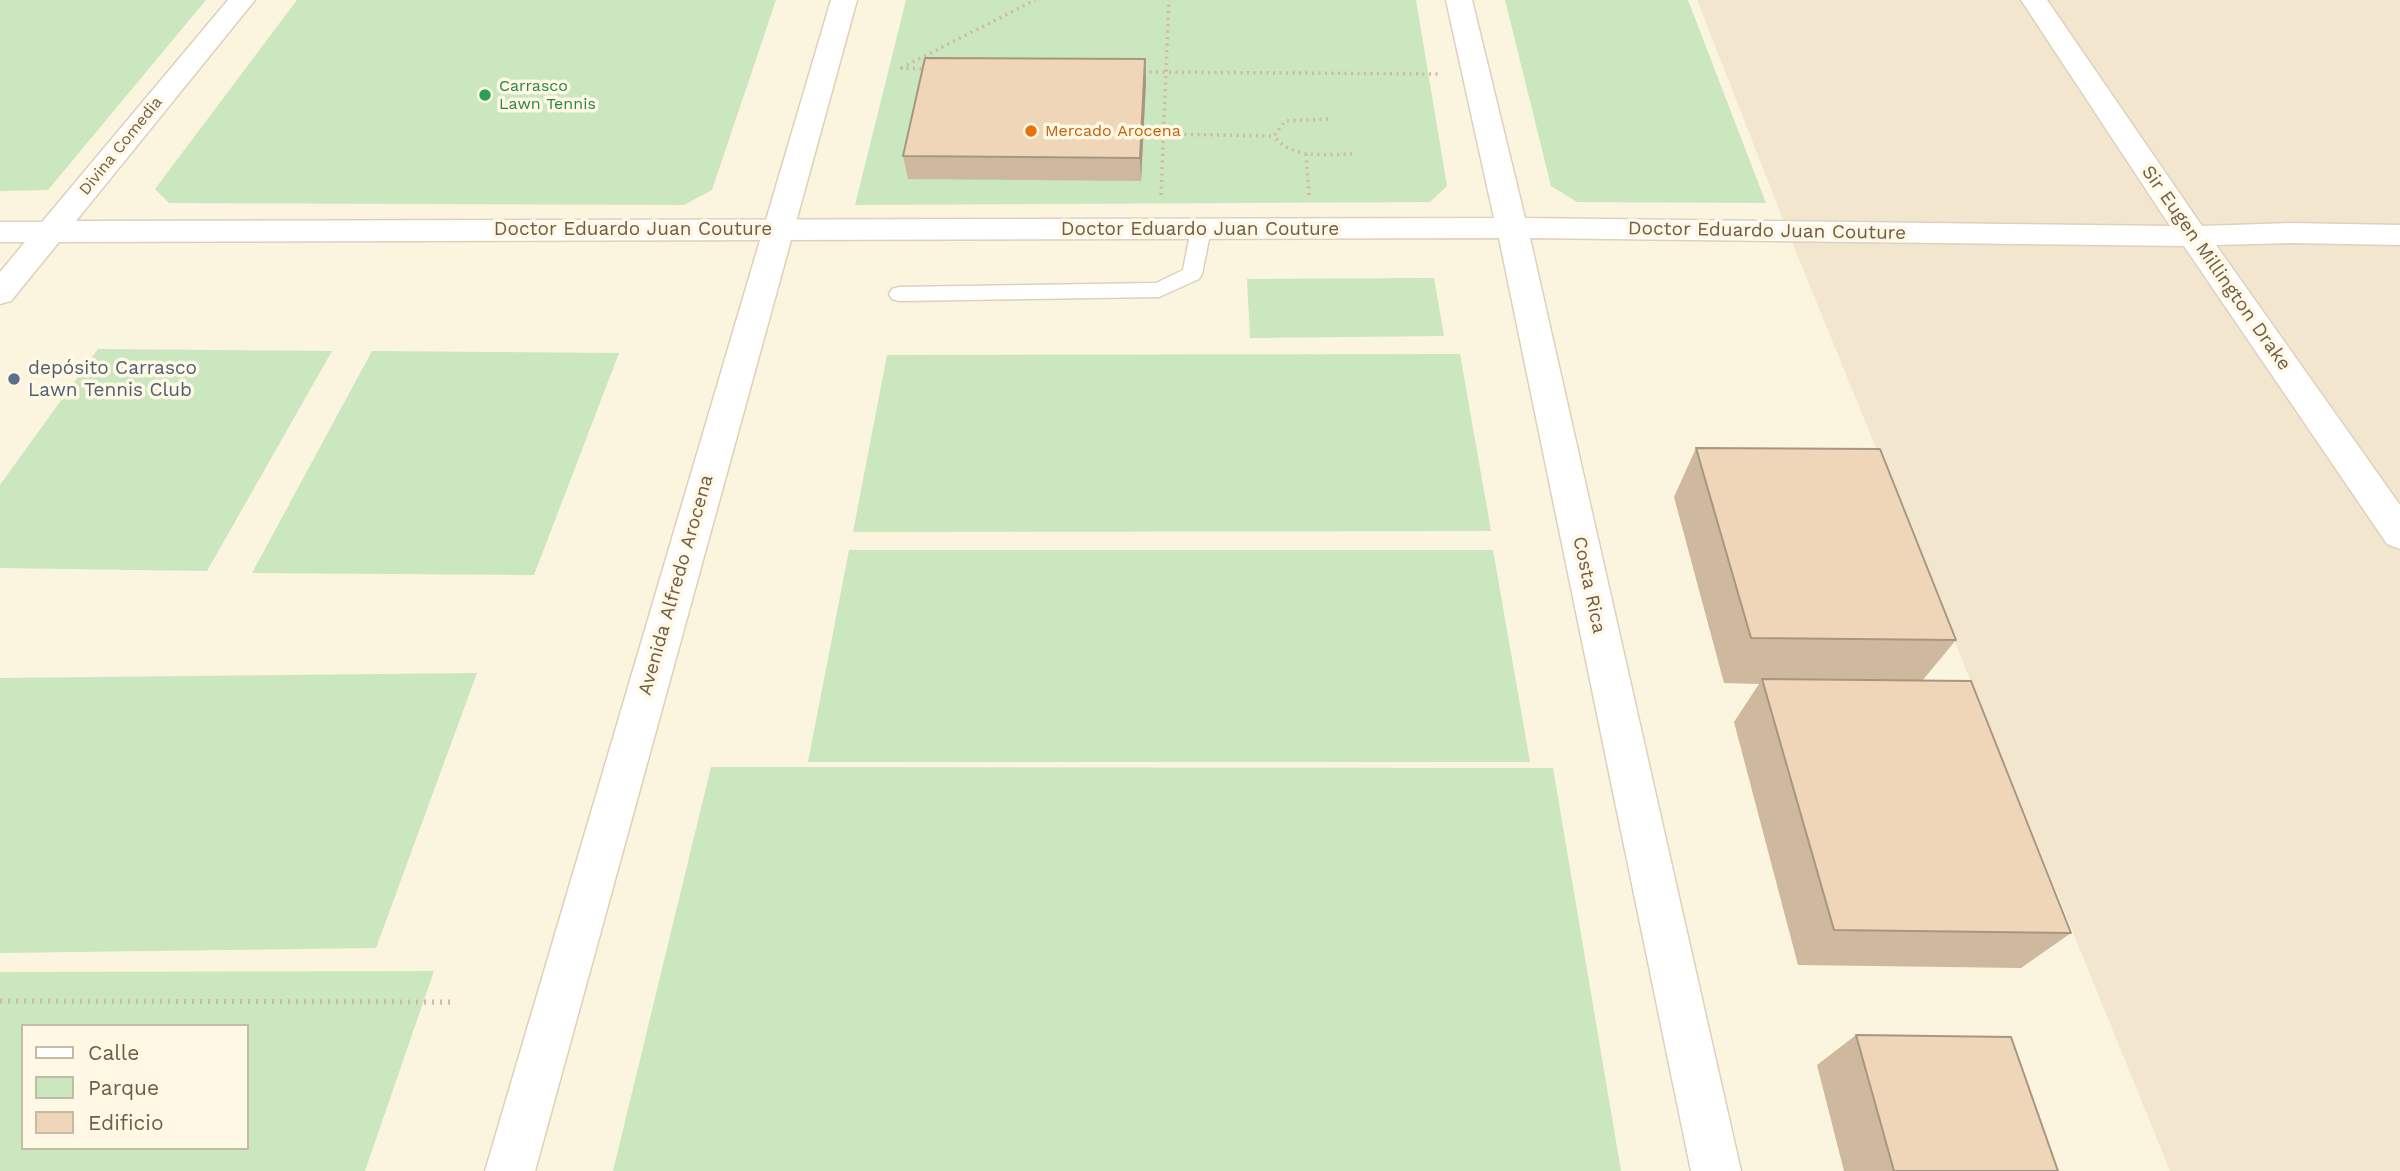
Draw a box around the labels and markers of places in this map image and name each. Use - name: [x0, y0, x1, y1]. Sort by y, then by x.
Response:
- place label: Carrasco Lawn Tennis: [499, 76, 596, 114]
- marker: Carrasco Lawn Tennis: [477, 87, 493, 103]
- place label: Mercado Arocena: [1045, 121, 1181, 141]
- marker: Mercado Arocena: [1023, 123, 1039, 139]
- place label: depósito Carrasco Lawn Tennis Club: [28, 357, 197, 401]
- marker: depósito Carrasco Lawn Tennis Club: [6, 371, 22, 387]

